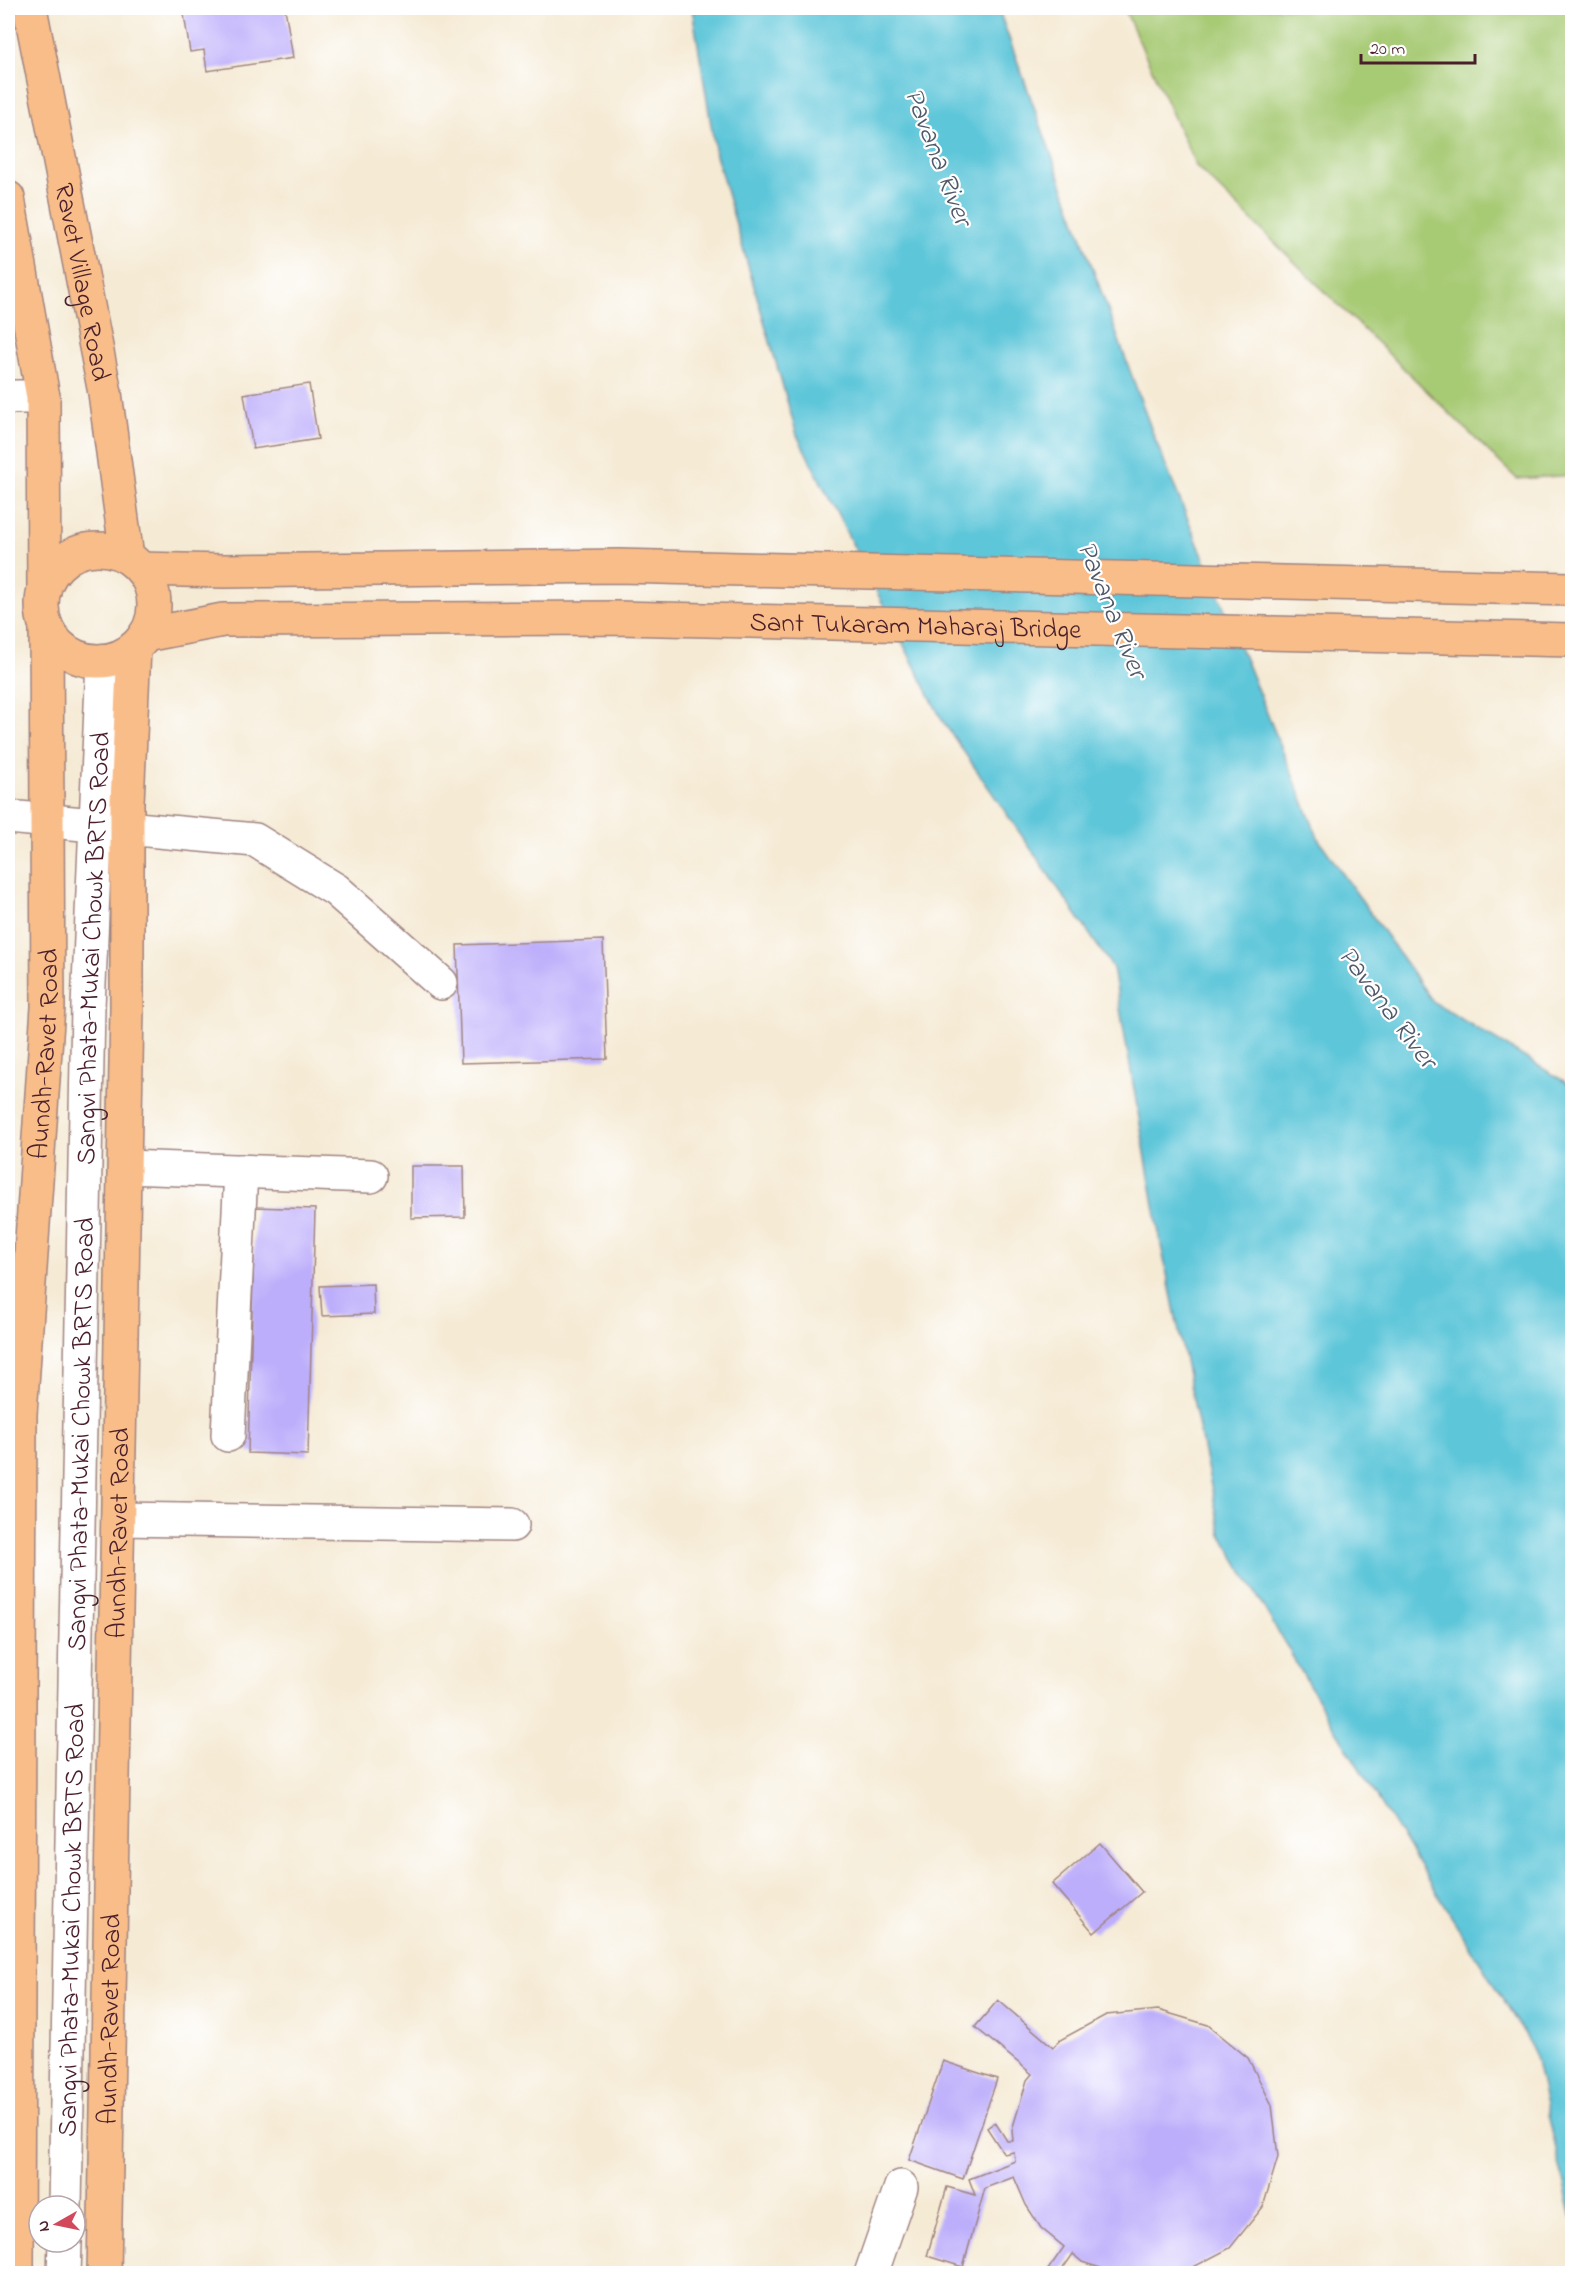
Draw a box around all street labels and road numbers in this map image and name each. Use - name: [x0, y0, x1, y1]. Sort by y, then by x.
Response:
- street label: Ravet Village Road: [43, 180, 119, 385]
- street label: Sant Tukaram Maharaj Bridge: [749, 604, 1083, 651]
- street label: Sangvi Phata-Mukai Chowk BRTS Road: [68, 731, 122, 1165]
- street label: Aundh-Ravet Road: [21, 948, 70, 1161]
- street label: Sangvi Phata-Mukai Chowk BRTS Road: [59, 1217, 106, 1651]
- street label: Aundh-Ravet Road: [99, 1427, 141, 1639]
- street label: Sangvi Phata-Mukai Chowk BRTS Road: [49, 1703, 97, 2137]
- street label: Aundh-Ravet Road: [90, 1913, 133, 2125]

